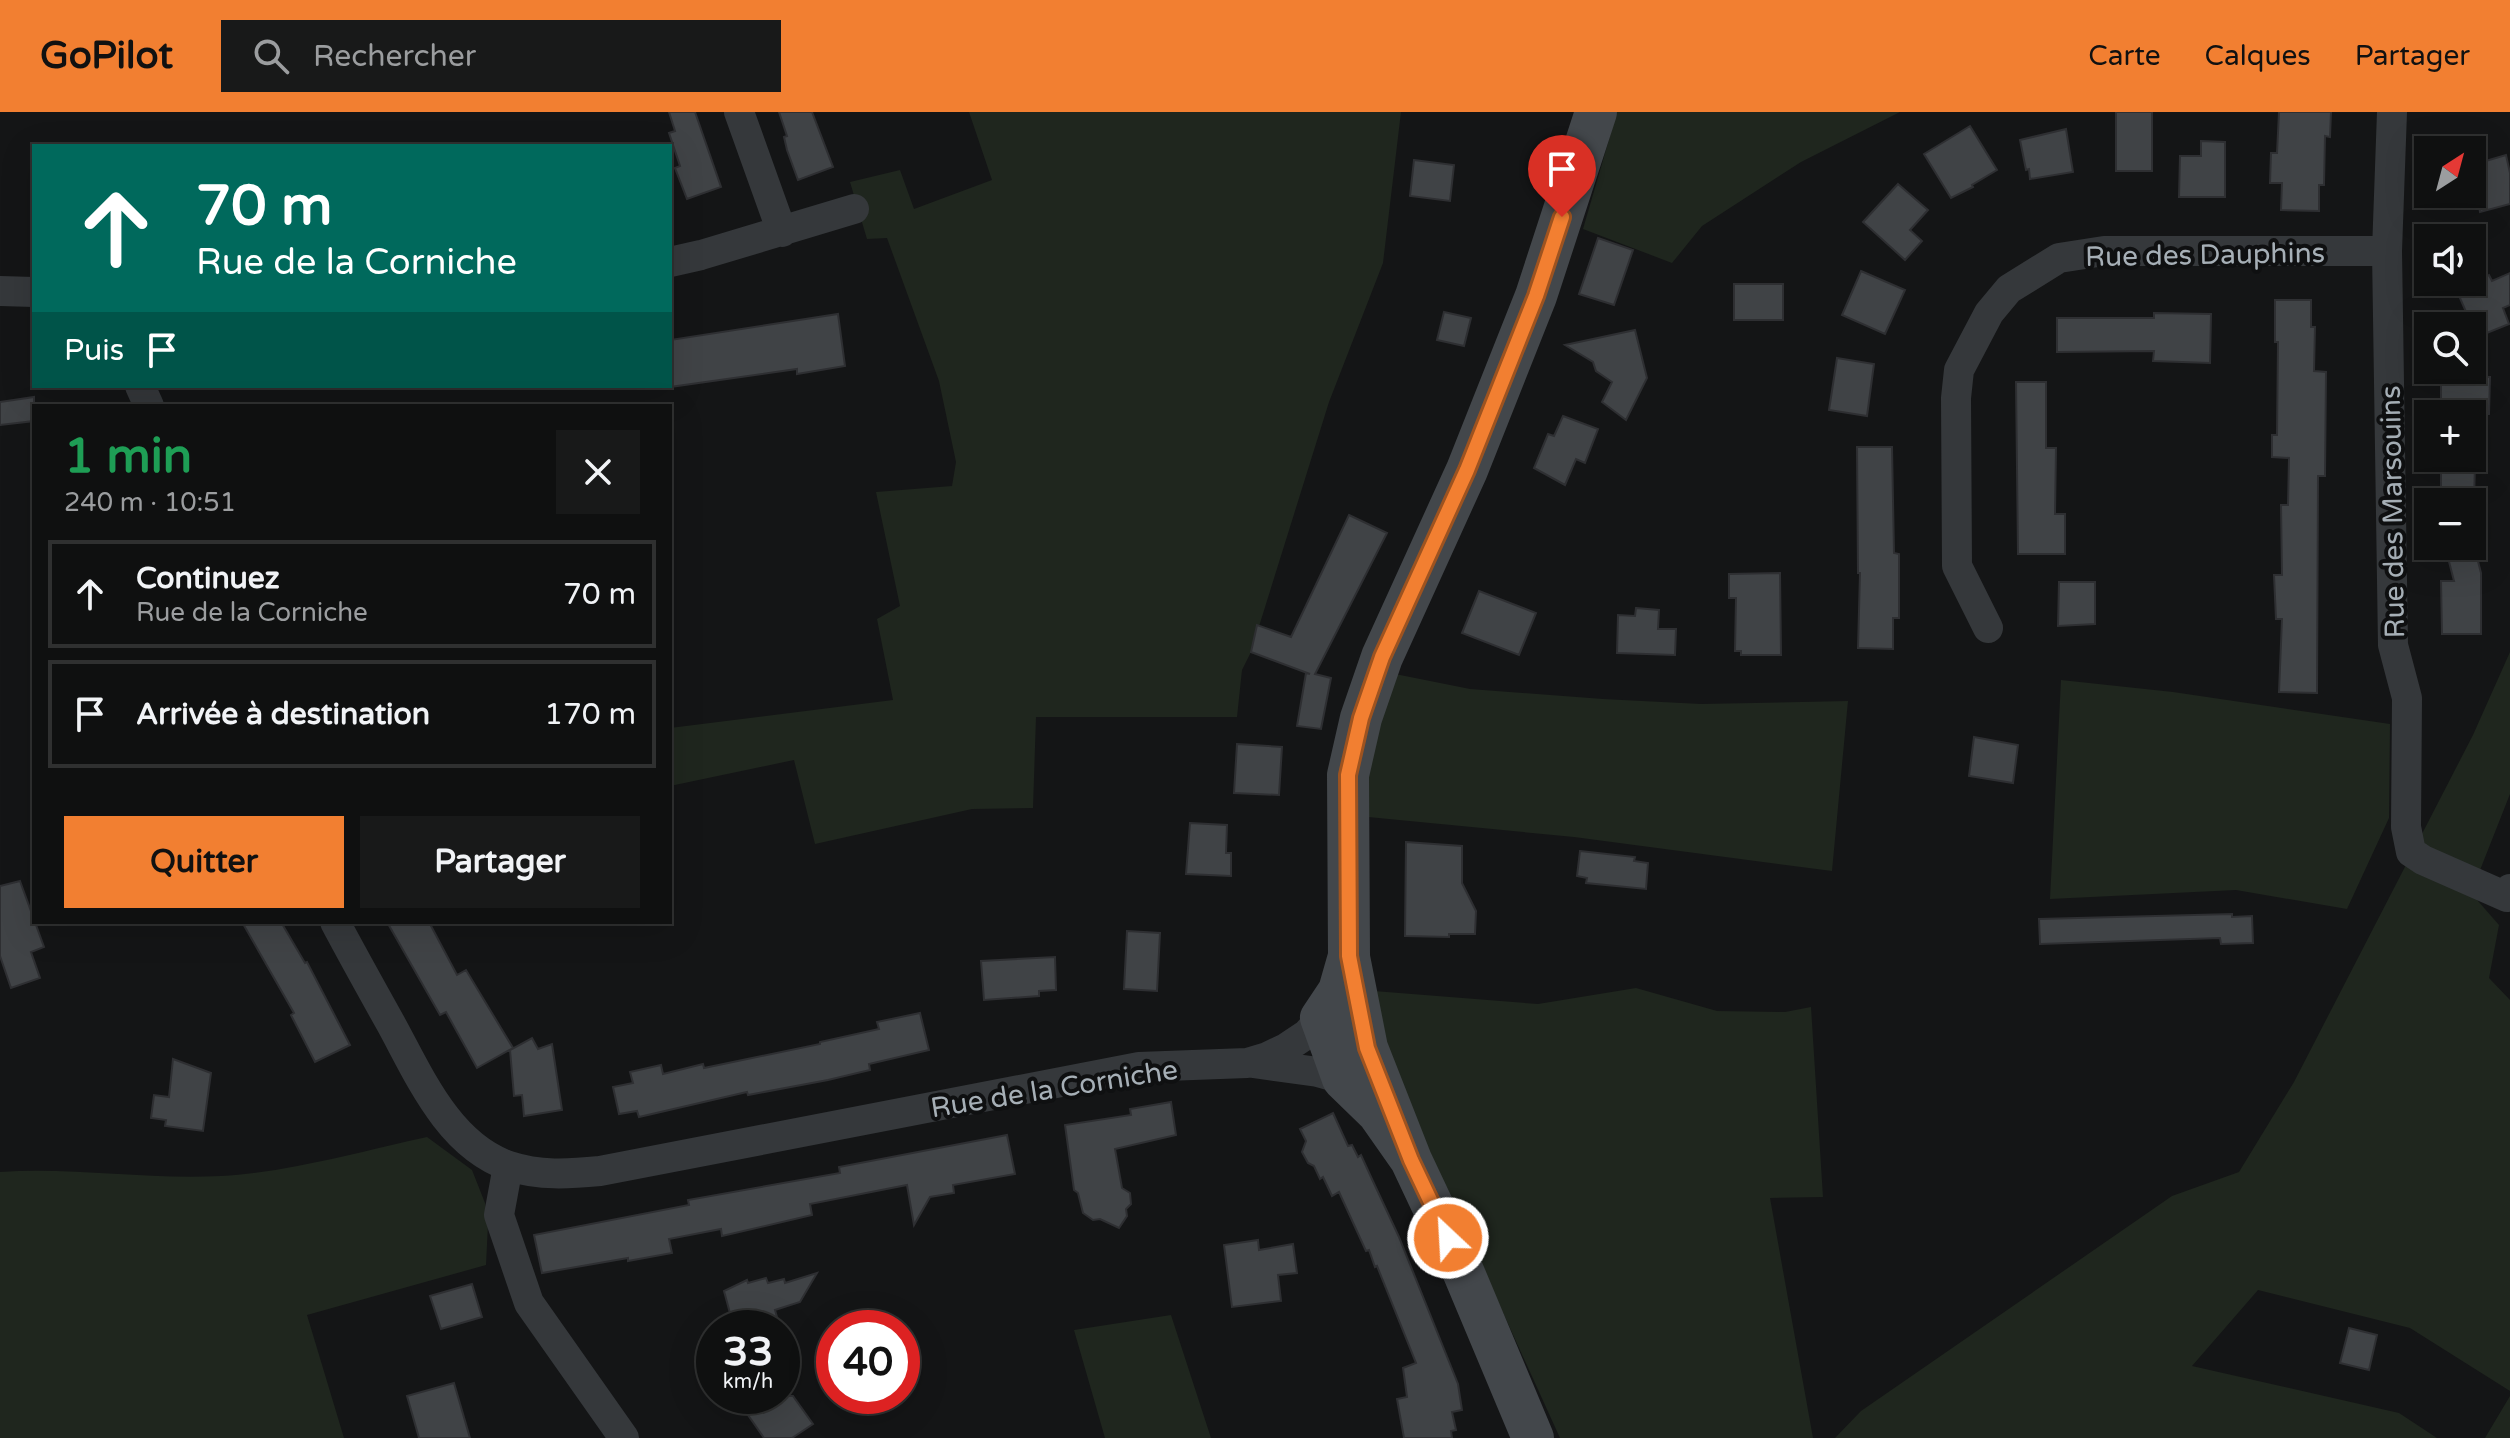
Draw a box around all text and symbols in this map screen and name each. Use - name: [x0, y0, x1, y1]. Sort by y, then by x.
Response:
- search box: [221, 20, 781, 92]
- text: GoPilot: [40, 33, 173, 79]
- icon: search: [249, 34, 293, 78]
- text: Rechercher: [313, 38, 476, 75]
- text: Carte: [2088, 39, 2161, 73]
- text: Calques: [2205, 39, 2311, 73]
- text: Partager: [2355, 39, 2470, 73]
- pin: [1528, 135, 1596, 217]
- north arrow: [2414, 136, 2486, 208]
- map controls: [2414, 136, 2486, 560]
- icon: arrive: [1540, 147, 1584, 191]
- text: 70 m: [196, 173, 332, 240]
- icon: ahead: [64, 176, 168, 280]
- button: sound: [2414, 224, 2486, 296]
- street label: Rue des Dauphins: [2085, 236, 2325, 274]
- text: Rue de la Corniche: [196, 241, 517, 284]
- button: search: [2414, 312, 2486, 384]
- icon: arrive: [140, 328, 184, 372]
- text: Puis: [64, 332, 124, 369]
- street label: Rue des Marsouins: [2374, 385, 2412, 639]
- button: +: [2414, 400, 2486, 472]
- text: 1 min: [64, 428, 192, 486]
- button: close: [556, 430, 640, 514]
- text: 240 m · 10:51: [64, 487, 236, 518]
- button: −: [2414, 488, 2486, 560]
- text: Continuez: [136, 560, 280, 597]
- icon: ahead: [68, 572, 112, 616]
- text: 70 m: [563, 576, 636, 613]
- text: Rue de la Corniche: [136, 597, 368, 628]
- icon: arrive: [68, 692, 112, 736]
- text: Arrivée à destination: [136, 696, 430, 733]
- text: 170 m: [544, 696, 636, 733]
- button: Quitter: [64, 816, 344, 908]
- button: Partager: [360, 816, 640, 908]
- street label: Rue de la Corniche: [928, 1053, 1180, 1125]
- position arrow: [1406, 1196, 1490, 1280]
- speed limit sign: 40: [816, 1310, 920, 1414]
- text: 33: [723, 1328, 773, 1376]
- text: km/h: [723, 1370, 773, 1394]

